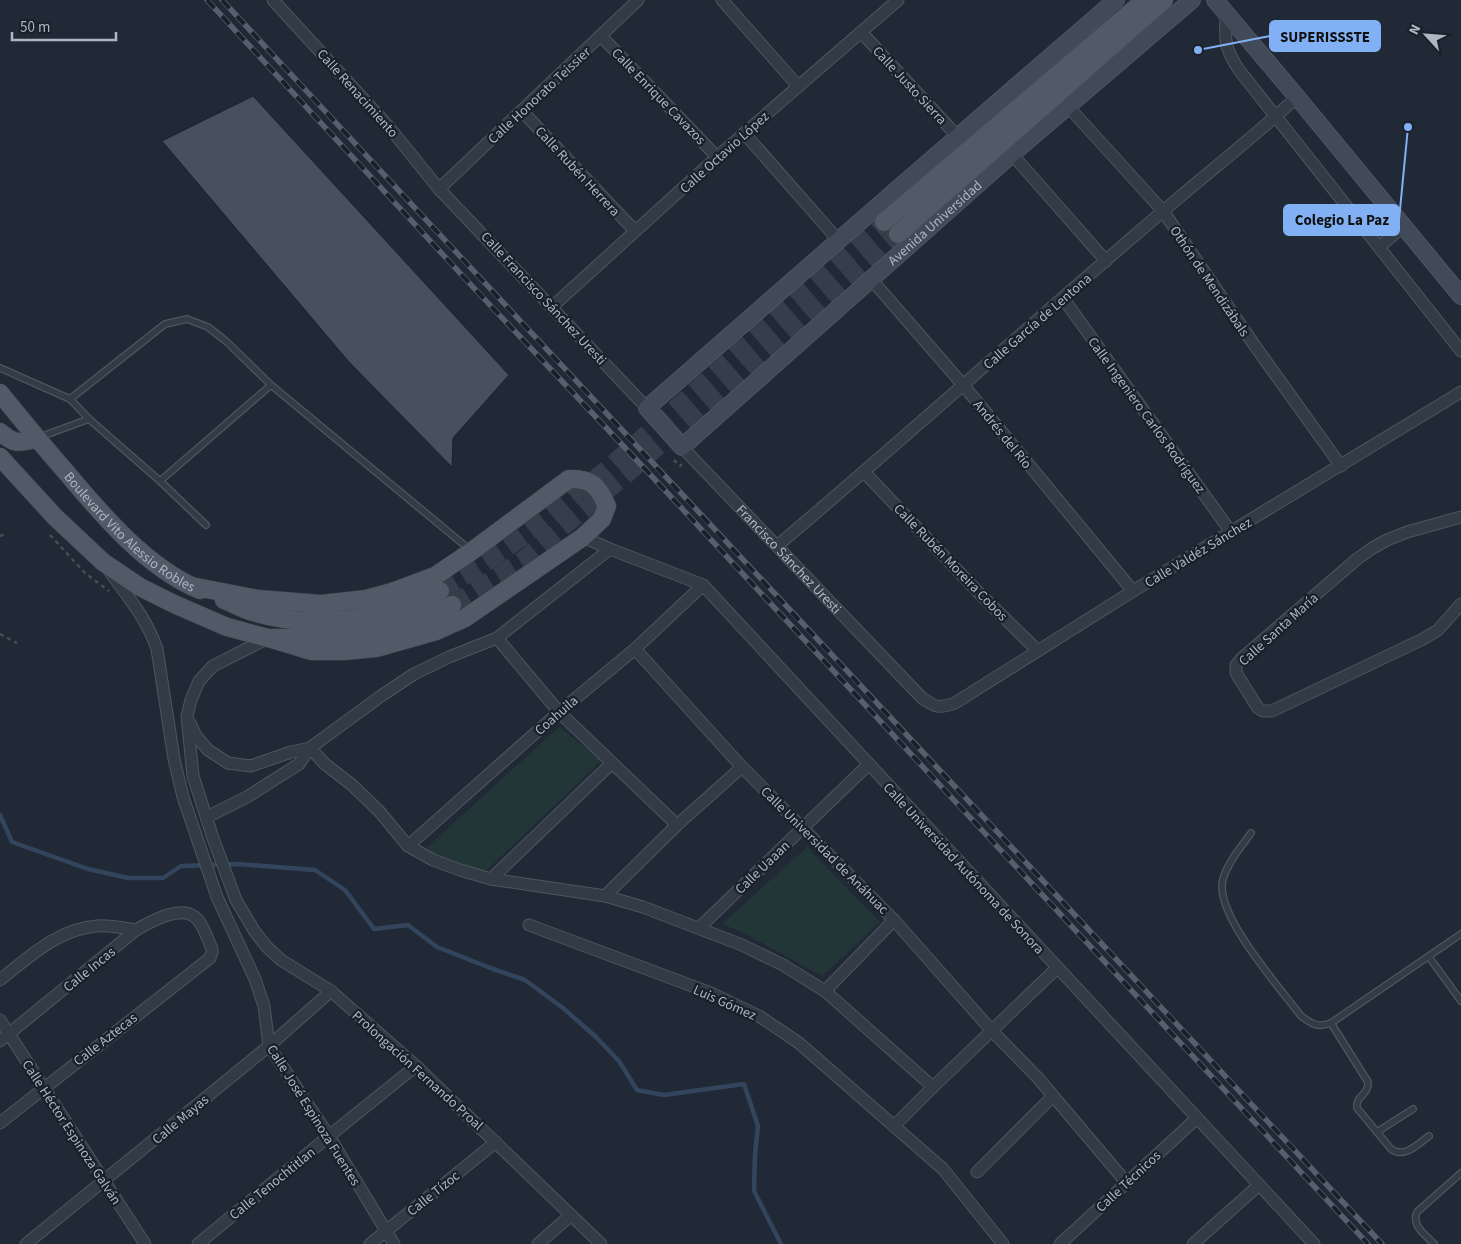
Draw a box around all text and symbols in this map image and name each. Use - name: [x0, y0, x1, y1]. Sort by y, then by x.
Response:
- scale bar: [12, 10, 116, 42]
- north arrow: [1401, 10, 1451, 60]
- text: 50 m: [20, 17, 50, 38]
- callout: SUPERISSSTE: [1270, 21, 1380, 51]
- text: N: [1404, 21, 1426, 38]
- text: SUPERISSSTE: [1280, 27, 1370, 48]
- street label: Calle Justo Sierra: [867, 42, 951, 129]
- street label: Calle Honorato Teissier: [484, 43, 596, 149]
- street label: Calle Enrique Cavazos: [607, 44, 710, 150]
- street label: Calle Renacimiento: [312, 45, 403, 142]
- street label: Calle Octavio López: [676, 107, 774, 198]
- street label: Calle Rubén Herrera: [530, 122, 624, 221]
- street label: Avenida Universidad: [884, 176, 987, 271]
- callout: Colegio La Paz: [1284, 205, 1399, 235]
- text: Colegio La Paz: [1295, 210, 1389, 231]
- street label: Othón de Mendizábals: [1165, 222, 1254, 341]
- street label: Calle Francisco Sánchez Uresti: [476, 227, 611, 370]
- street label: Calle García de Lentona: [979, 269, 1096, 374]
- street label: Calle Ingeniero Carlos Rodríguez: [1083, 333, 1210, 498]
- street label: Andrés del Río: [968, 396, 1036, 473]
- street label: Boulevard Vito Alessio Robles: [59, 468, 198, 597]
- street label: Calle Rubén Moreira Cobos: [889, 499, 1012, 626]
- street label: Francisco Sánchez Uresti: [731, 501, 846, 619]
- street label: Calle Valdéz Sánchez: [1141, 513, 1256, 593]
- street label: Calle Santa María: [1234, 589, 1323, 671]
- street label: Coahuila: [531, 691, 583, 740]
- street label: Calle Universidad Autónoma de Sonora: [878, 778, 1048, 959]
- street label: Calle Universidad de Anáhuac: [756, 782, 893, 920]
- street label: Calle Uaaan: [731, 836, 795, 899]
- street label: Calle Incas: [59, 942, 120, 997]
- street label: Luis Gómez: [690, 980, 759, 1026]
- street label: Prolongación Fernando Proal: [347, 1006, 488, 1136]
- street label: Calle Aztecas: [69, 1008, 142, 1071]
- street label: Calle José Espinoza Fuentes: [261, 1041, 365, 1190]
- street label: Calle Héctor Espinoza Galván: [17, 1056, 126, 1209]
- street label: Calle Mayas: [148, 1090, 213, 1149]
- street label: Calle Tenochtitlan: [225, 1143, 320, 1225]
- street label: Calle Técnicos: [1092, 1146, 1166, 1217]
- street label: Calle Tízoc: [403, 1166, 465, 1221]

